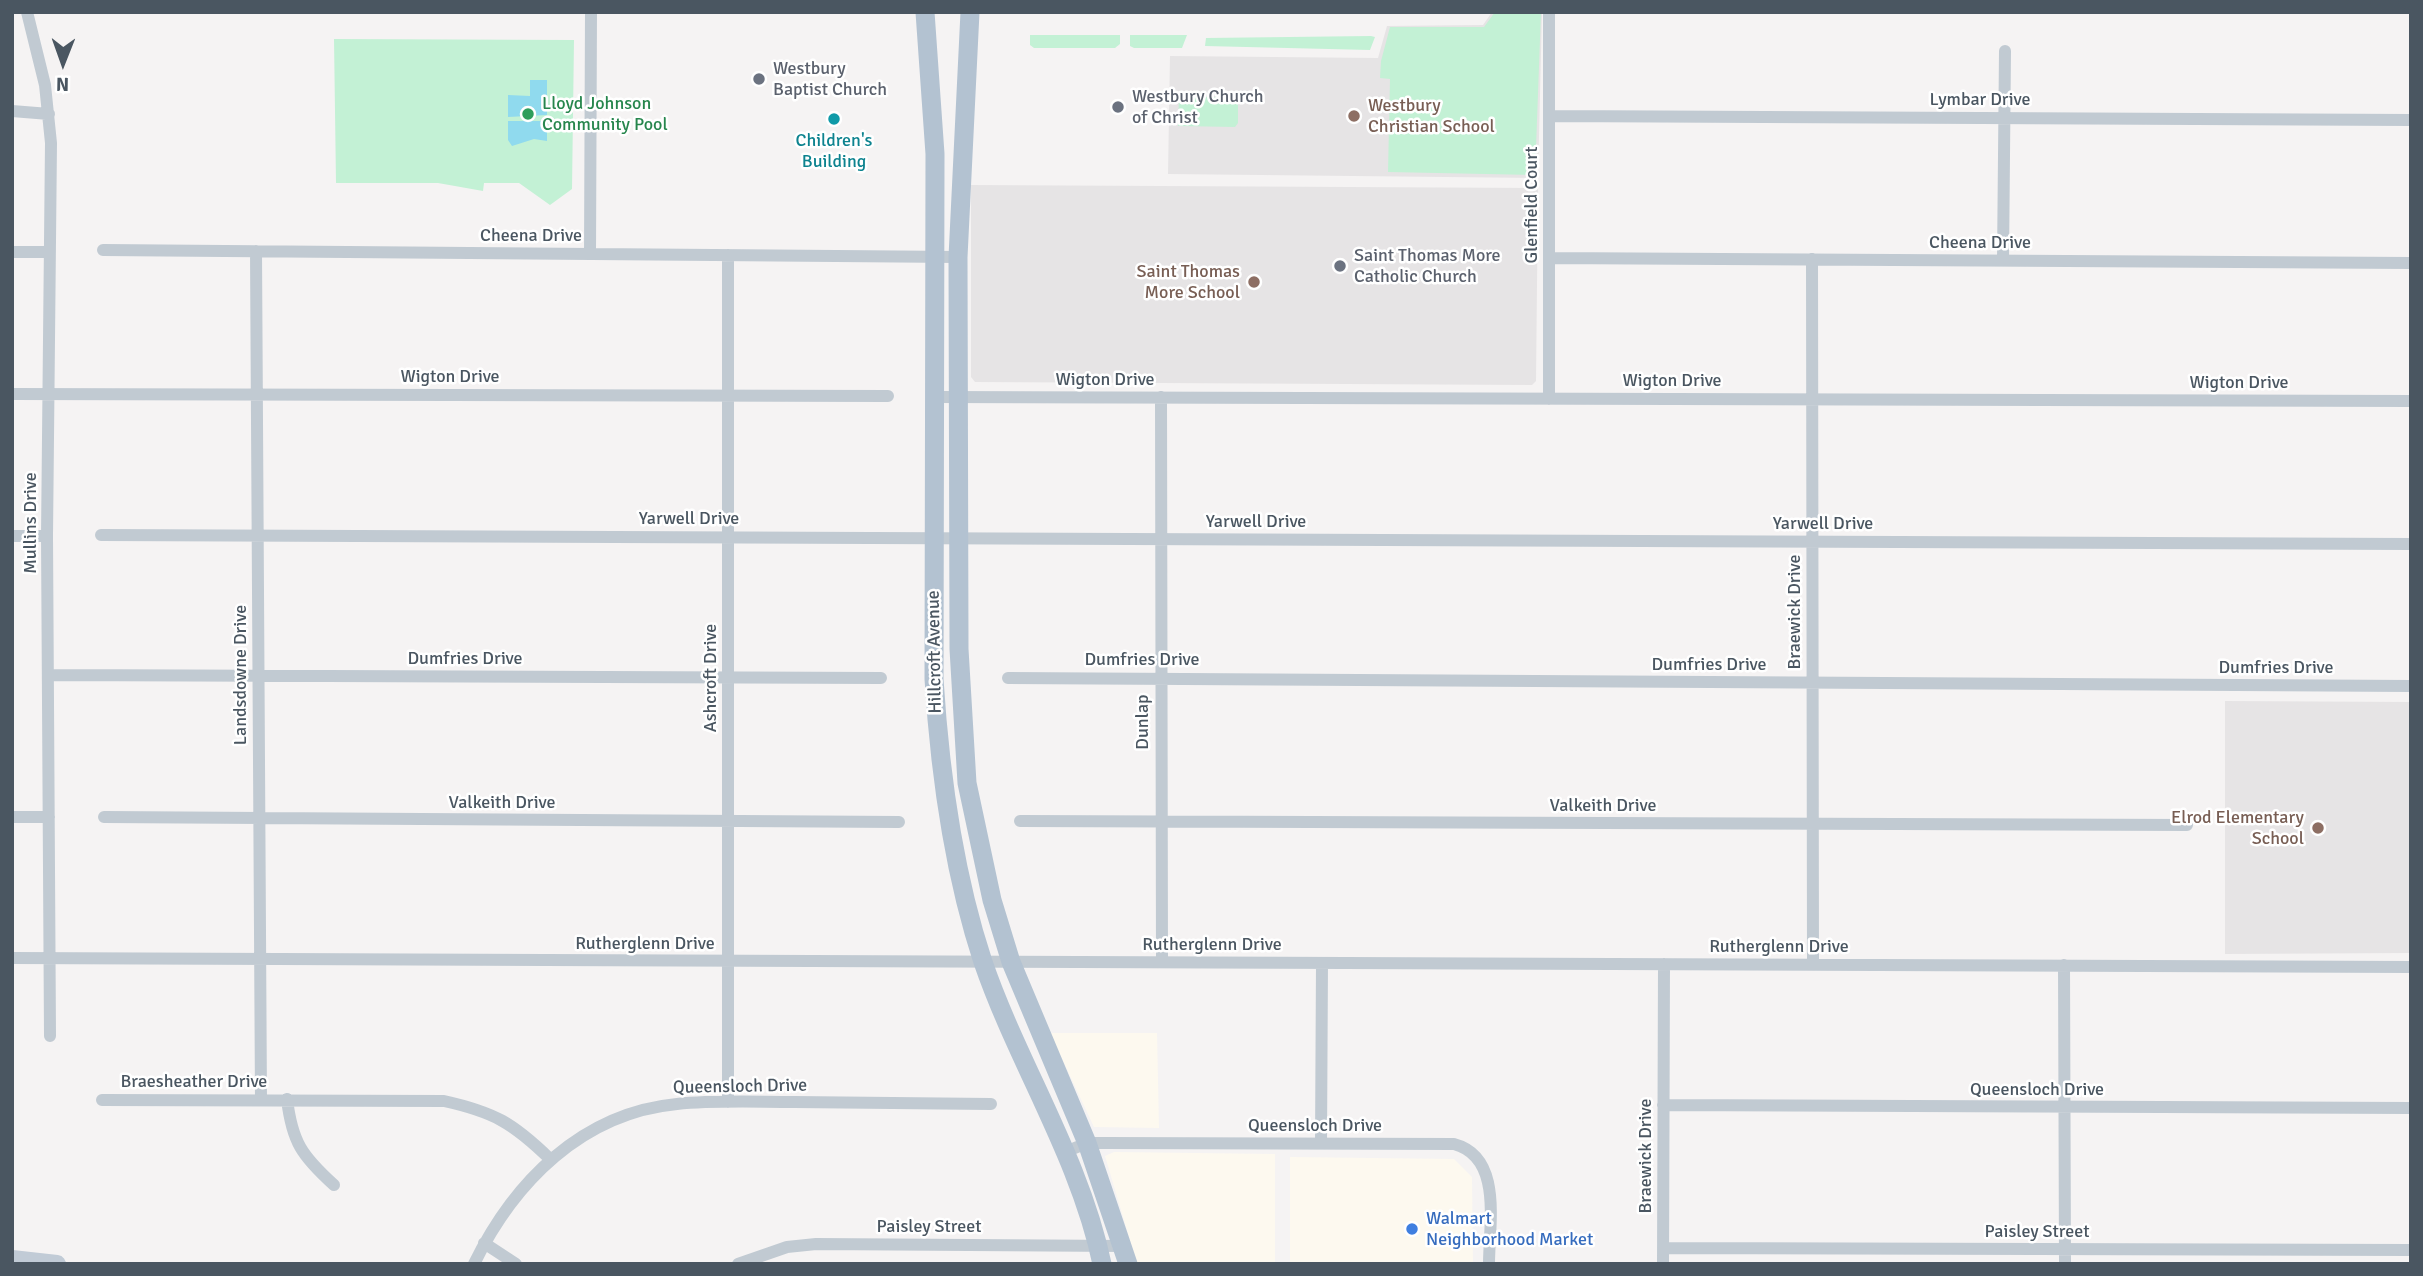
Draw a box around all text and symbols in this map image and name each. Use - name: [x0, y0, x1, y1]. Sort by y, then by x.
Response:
- north arrow: [28, 28, 98, 98]
- place label: Westbury Baptist Church: [773, 58, 887, 100]
- marker: Westbury Baptist Church: [751, 71, 767, 87]
- text: N: [56, 72, 69, 96]
- place label: Westbury Church of Christ: [1132, 86, 1264, 128]
- street label: Lymbar Drive: [1930, 89, 2030, 111]
- place label: Lloyd Johnson Community Pool: [542, 93, 668, 136]
- place label: Westbury Christian School: [1368, 95, 1495, 138]
- marker: Westbury Church of Christ: [1110, 99, 1126, 115]
- marker: Lloyd Johnson Community Pool: [520, 106, 536, 122]
- marker: Westbury Christian School: [1346, 108, 1362, 124]
- marker: Children's Building: [826, 111, 842, 127]
- place label: Children's Building: [796, 130, 872, 172]
- street label: Glenfield Court: [1521, 147, 1543, 263]
- street label: Cheena Drive: [480, 225, 582, 247]
- street label: Cheena Drive: [1929, 232, 2031, 254]
- place label: Saint Thomas More Catholic Church: [1354, 245, 1501, 288]
- marker: Saint Thomas More Catholic Church: [1332, 258, 1348, 274]
- place label: Saint Thomas More School: [1137, 261, 1240, 304]
- marker: Saint Thomas More School: [1246, 274, 1262, 290]
- street label: Wigton Drive: [400, 366, 500, 388]
- street label: Wigton Drive: [1055, 369, 1155, 391]
- street label: Wigton Drive: [1622, 370, 1722, 392]
- street label: Wigton Drive: [2189, 372, 2289, 394]
- street label: Mullins Drive: [20, 472, 42, 574]
- street label: Yarwell Drive: [639, 508, 739, 530]
- street label: Yarwell Drive: [1206, 511, 1306, 533]
- street label: Yarwell Drive: [1773, 513, 1873, 535]
- street label: Braewick Drive: [1784, 555, 1806, 669]
- street label: Hillcroft Avenue: [923, 590, 947, 714]
- street label: Landsdowne Drive: [230, 605, 252, 745]
- street label: Ashcroft Drive: [700, 624, 722, 732]
- street label: Dumfries Drive: [407, 648, 523, 670]
- street label: Dumfries Drive: [1084, 649, 1200, 671]
- street label: Dumfries Drive: [1651, 654, 1767, 676]
- street label: Dumfries Drive: [2218, 657, 2334, 679]
- street label: Dunlap: [1132, 694, 1154, 750]
- street label: Valkeith Drive: [449, 792, 555, 814]
- street label: Valkeith Drive: [1550, 795, 1656, 817]
- place label: Elrod Elementary School: [2171, 807, 2304, 850]
- marker: Elrod Elementary School: [2310, 820, 2326, 836]
- street label: Rutherglenn Drive: [575, 933, 715, 955]
- street label: Rutherglenn Drive: [1142, 934, 1282, 956]
- street label: Rutherglenn Drive: [1709, 936, 1849, 958]
- street label: Braesheather Drive: [121, 1071, 267, 1093]
- street label: Queensloch Drive: [673, 1075, 807, 1099]
- street label: Queensloch Drive: [1970, 1079, 2104, 1101]
- street label: Braewick Drive: [1635, 1099, 1657, 1213]
- street label: Queensloch Drive: [1248, 1115, 1382, 1137]
- place label: Walmart Neighborhood Market: [1426, 1208, 1593, 1250]
- street label: Paisley Street: [877, 1216, 981, 1238]
- marker: Walmart Neighborhood Market: [1404, 1221, 1420, 1237]
- street label: Paisley Street: [1985, 1221, 2089, 1243]

